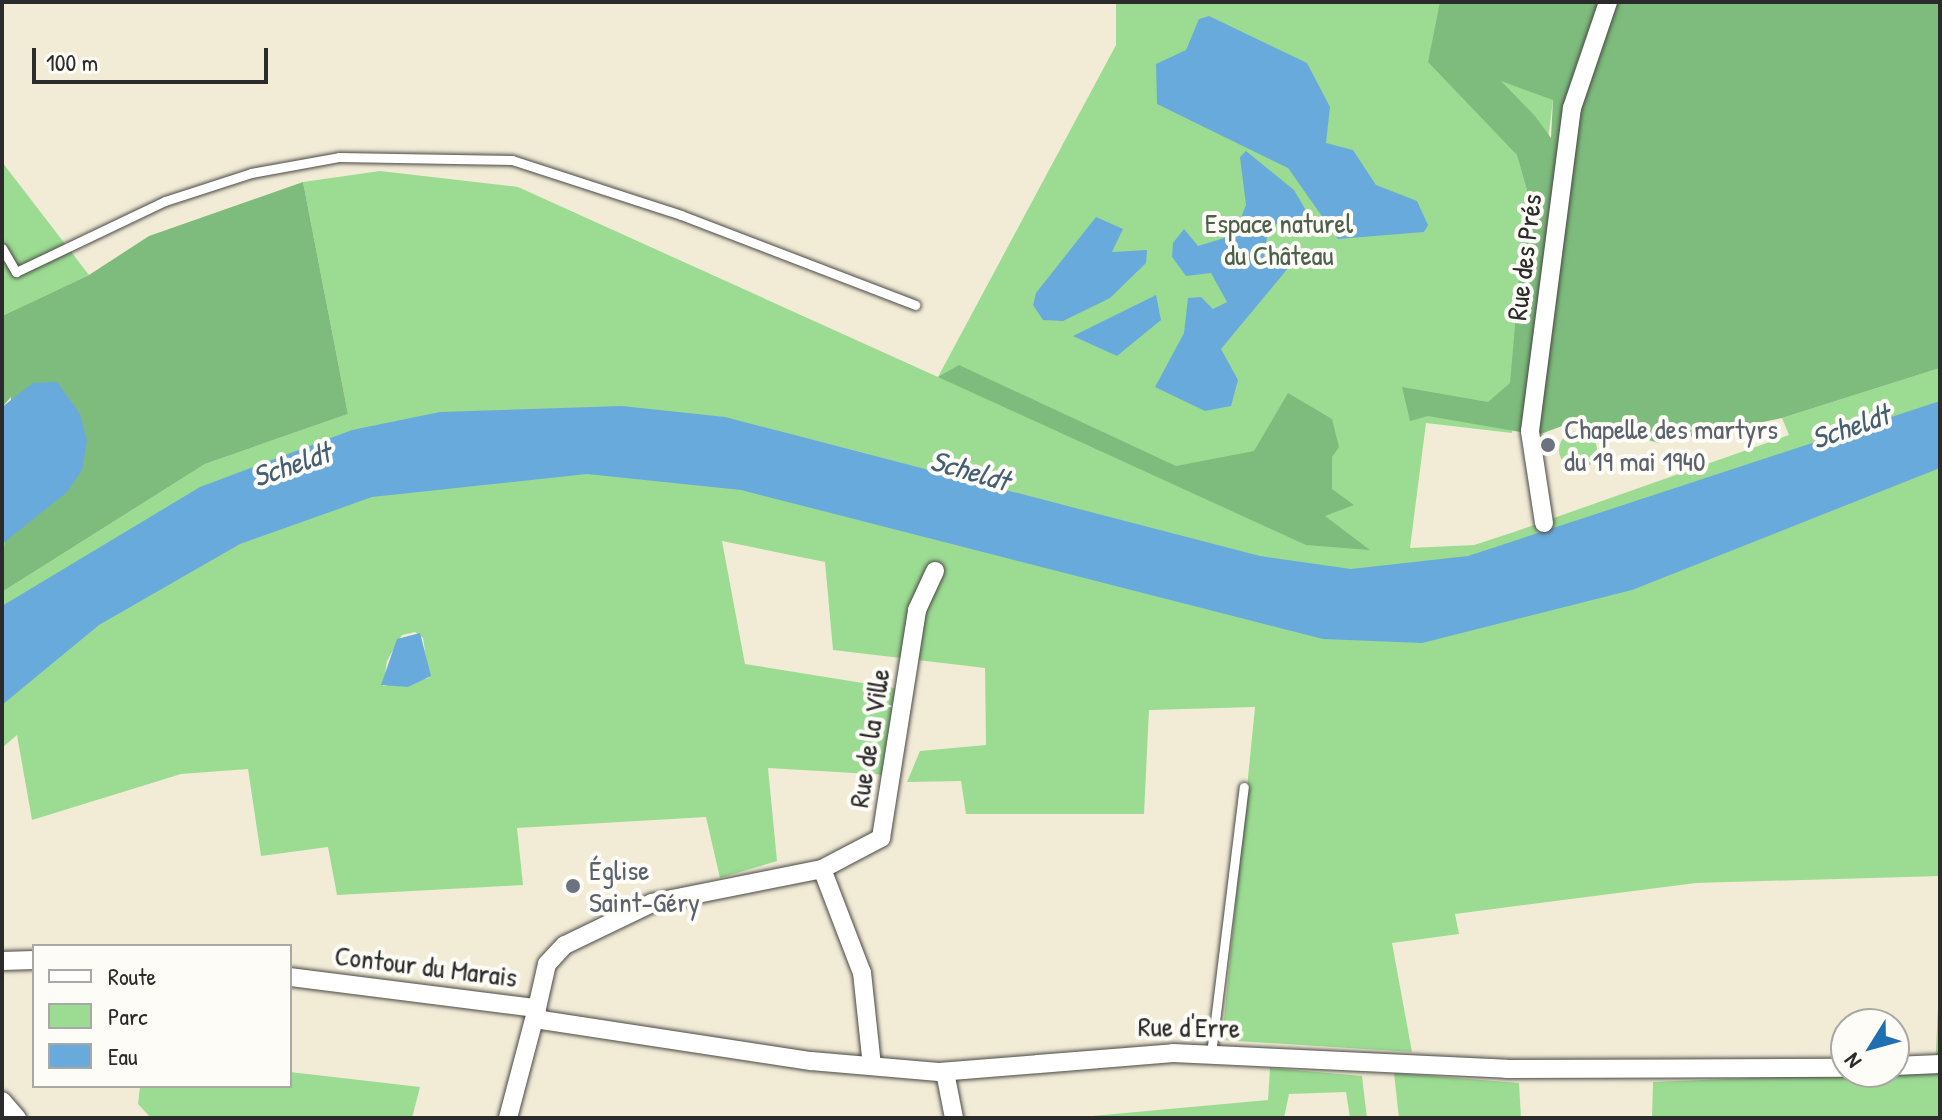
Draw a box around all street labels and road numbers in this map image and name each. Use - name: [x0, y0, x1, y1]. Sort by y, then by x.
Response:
- street label: Rue des Prés: [1500, 192, 1548, 322]
- street label: Rue de la Ville: [841, 666, 897, 810]
- street label: Contour du Marais: [333, 938, 519, 994]
- street label: Rue d'Erre: [1138, 1009, 1240, 1045]

